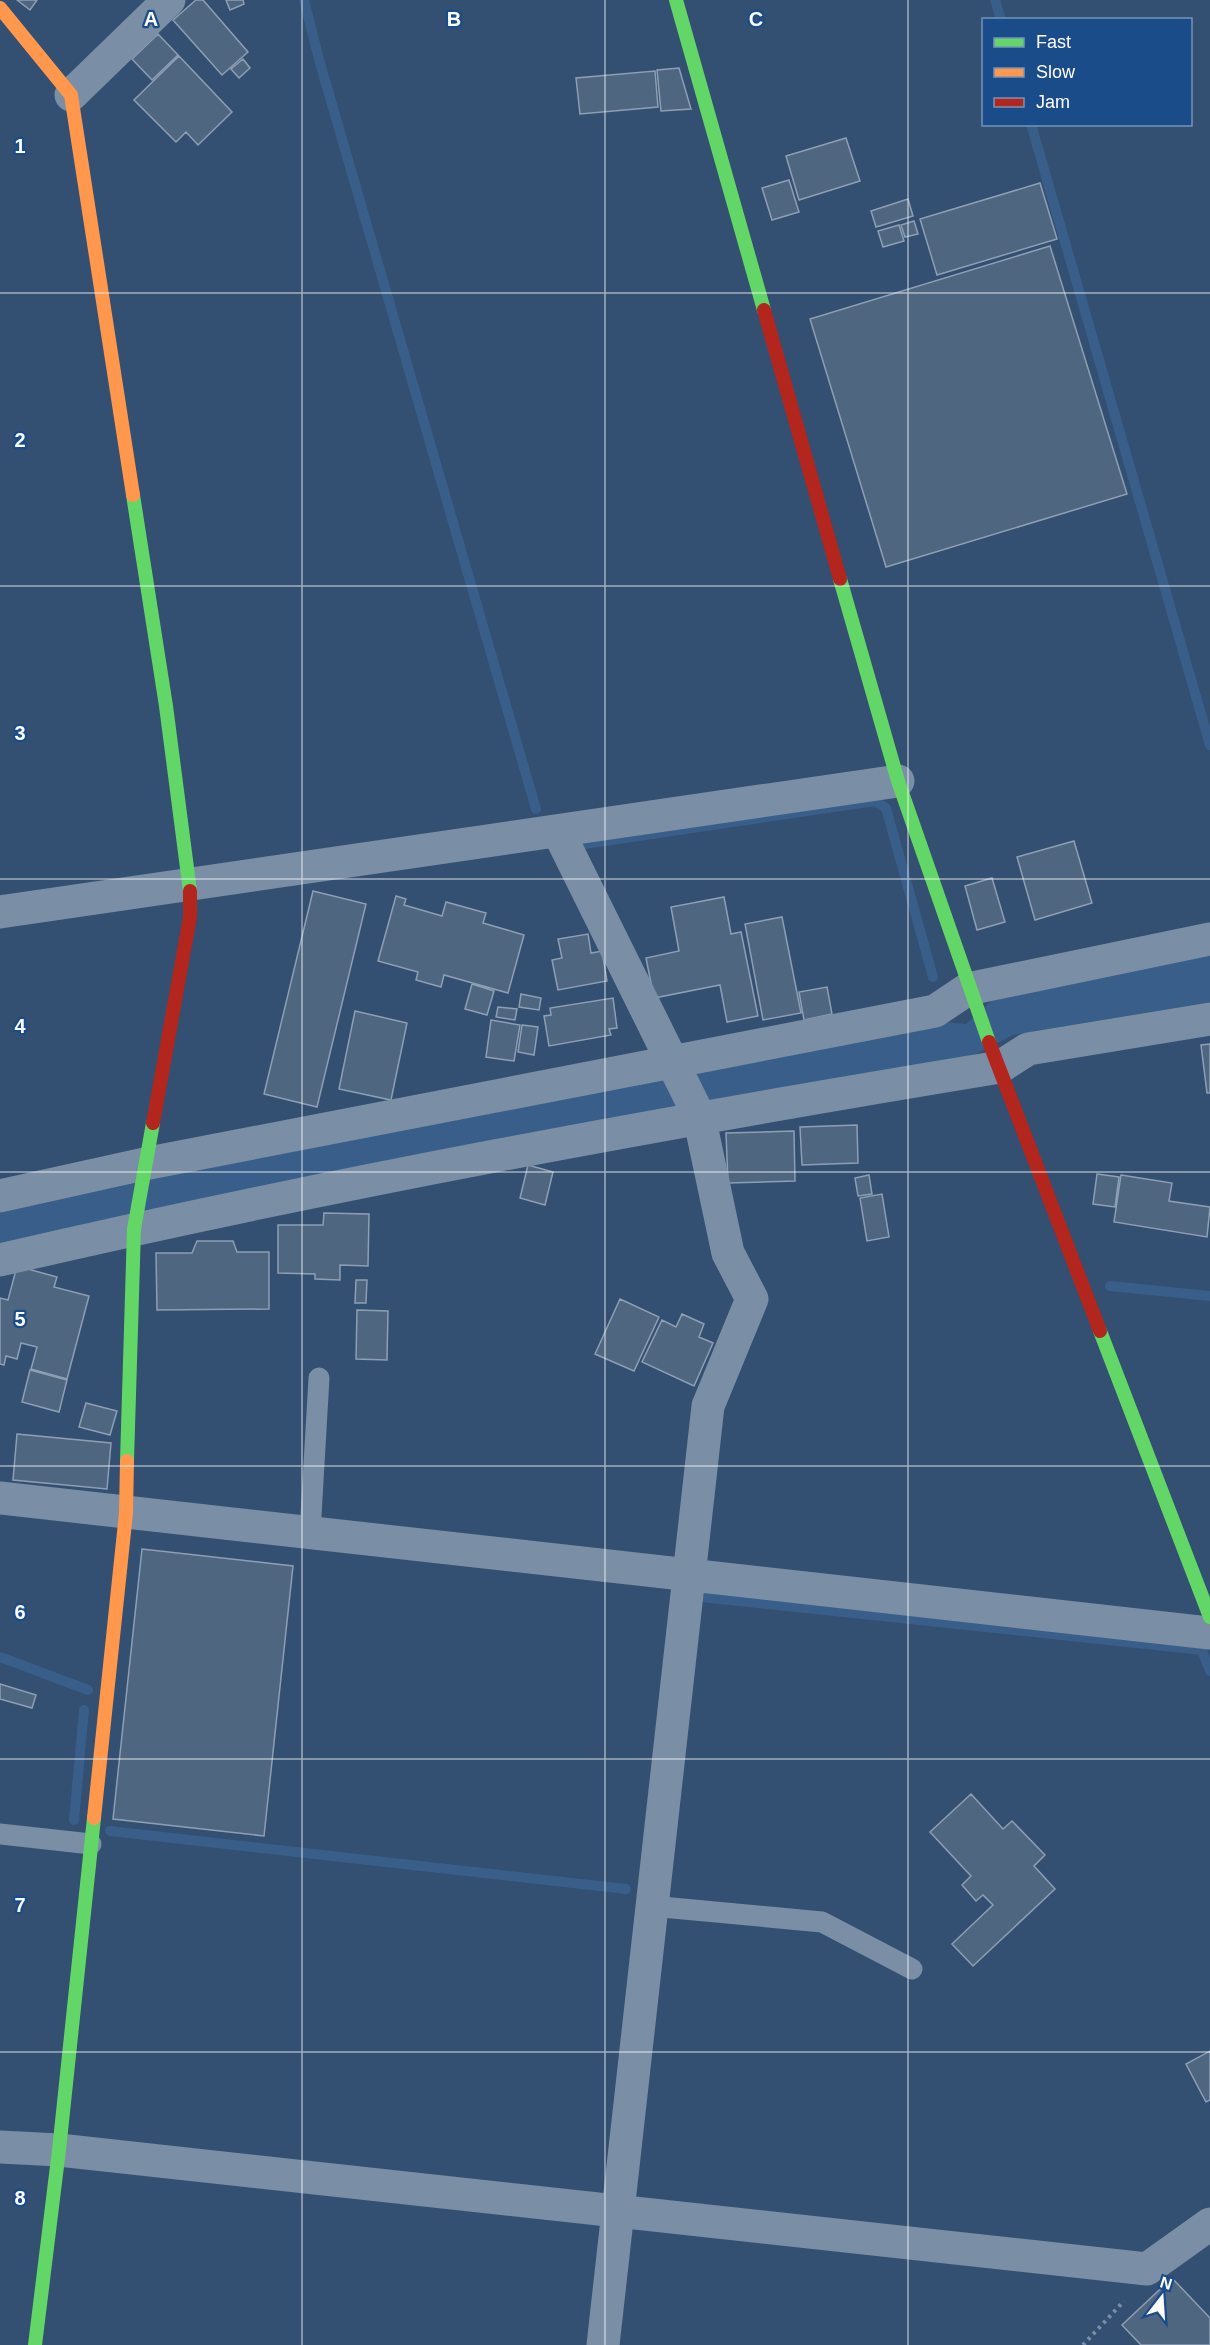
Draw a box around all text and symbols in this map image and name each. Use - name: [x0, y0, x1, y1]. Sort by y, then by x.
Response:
- text: A: [144, 8, 158, 30]
- text: B: [447, 8, 461, 30]
- text: C: [749, 8, 763, 30]
- legend: [982, 18, 1192, 126]
- text: Fast: [1036, 32, 1071, 52]
- text: Slow: [1036, 62, 1076, 82]
- text: Jam: [1036, 92, 1070, 112]
- text: 1: [14, 135, 26, 157]
- text: 2: [14, 429, 26, 451]
- text: 3: [14, 722, 26, 744]
- text: 4: [14, 1015, 26, 1037]
- text: 5: [14, 1308, 26, 1330]
- text: 6: [14, 1601, 26, 1623]
- text: 7: [14, 1894, 26, 1916]
- text: 8: [14, 2187, 26, 2209]
- north arrow: [1132, 2267, 1192, 2327]
- text: N: [1158, 2273, 1174, 2293]

